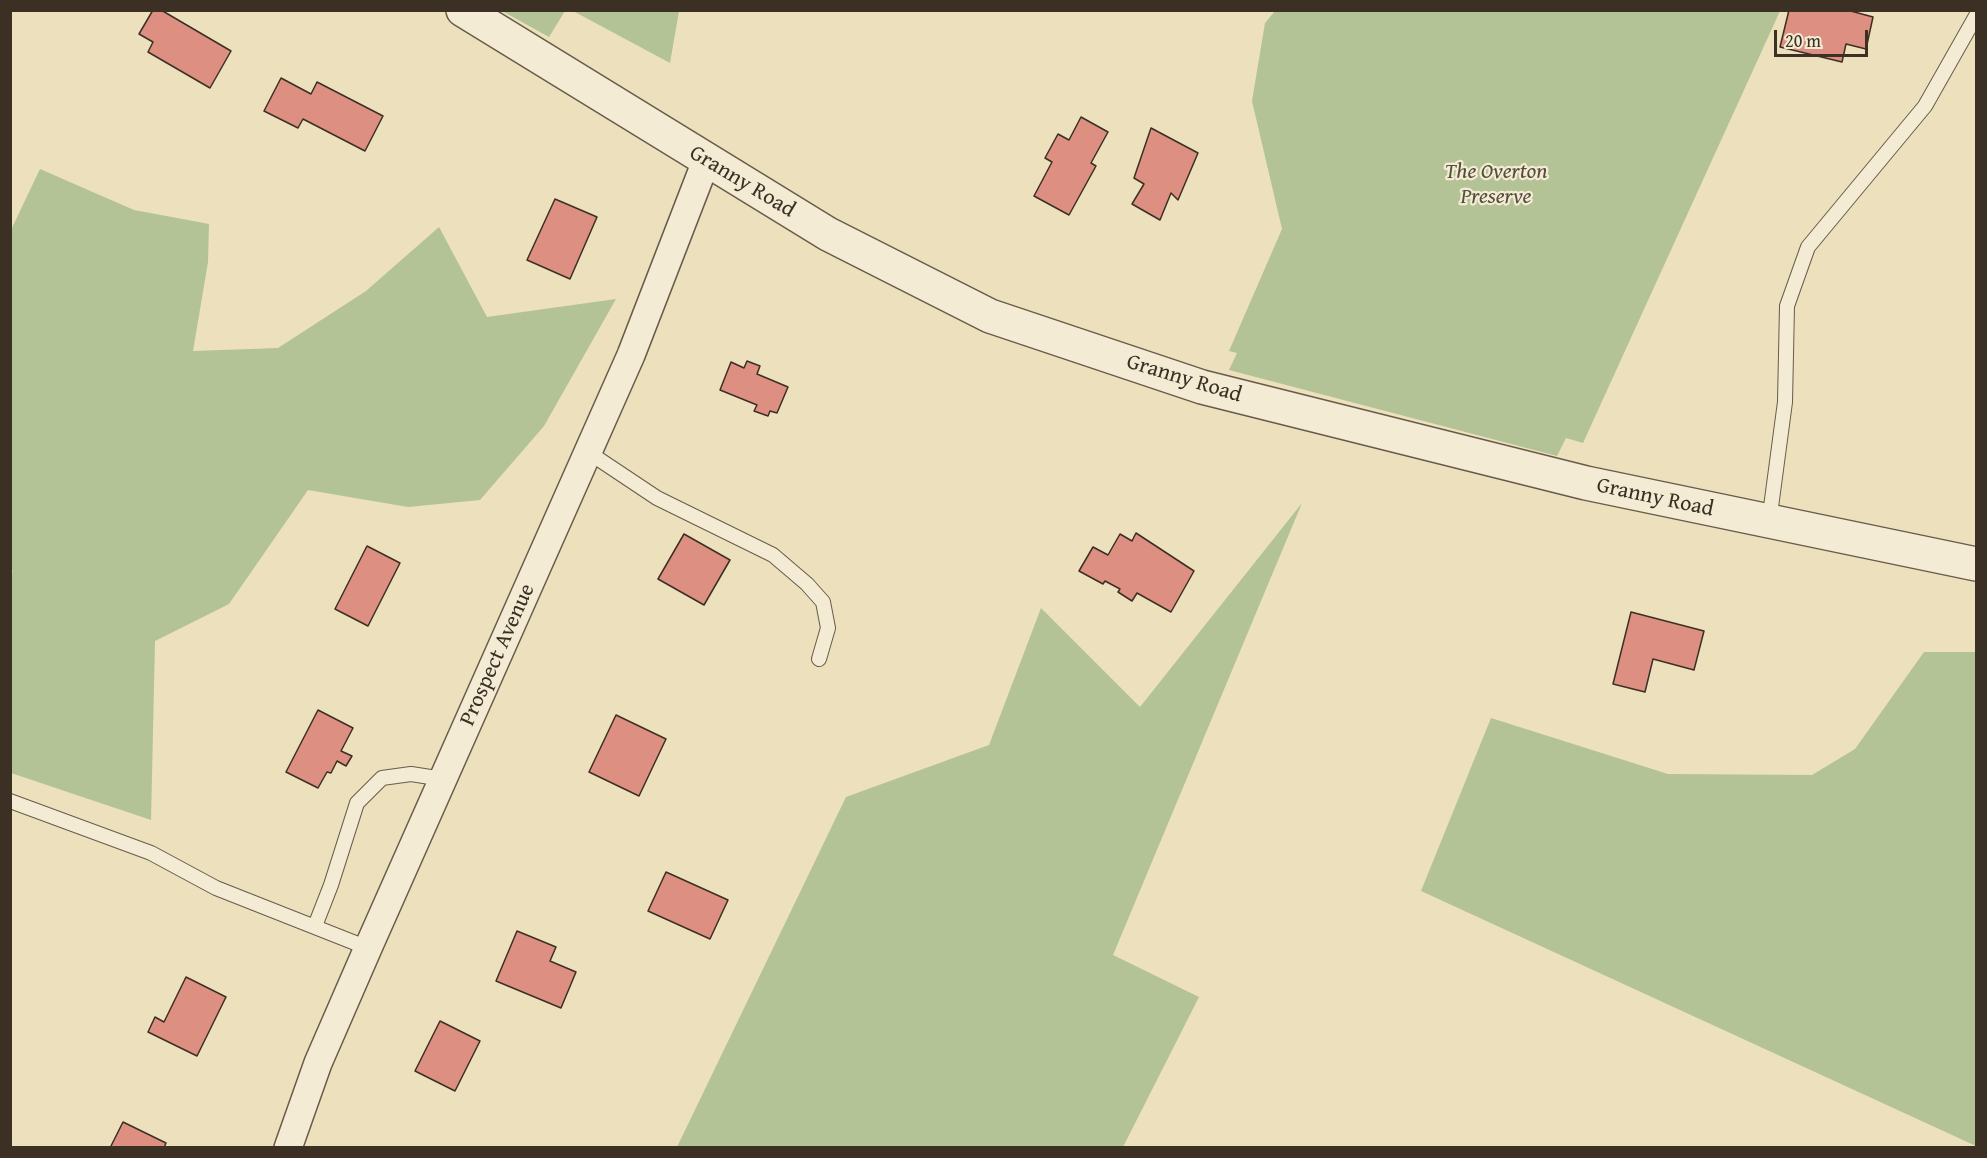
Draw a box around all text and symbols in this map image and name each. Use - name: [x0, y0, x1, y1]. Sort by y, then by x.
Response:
- scale bar: [1777, 18, 1872, 56]
- text: 20 m: [1785, 27, 1821, 54]
- street label: Granny Road: [684, 140, 800, 224]
- park label: The Overton Preserve: [1445, 159, 1547, 210]
- street label: Granny Road: [1123, 349, 1245, 409]
- street label: Granny Road: [1594, 473, 1716, 523]
- street label: Prospect Avenue: [455, 580, 541, 730]

